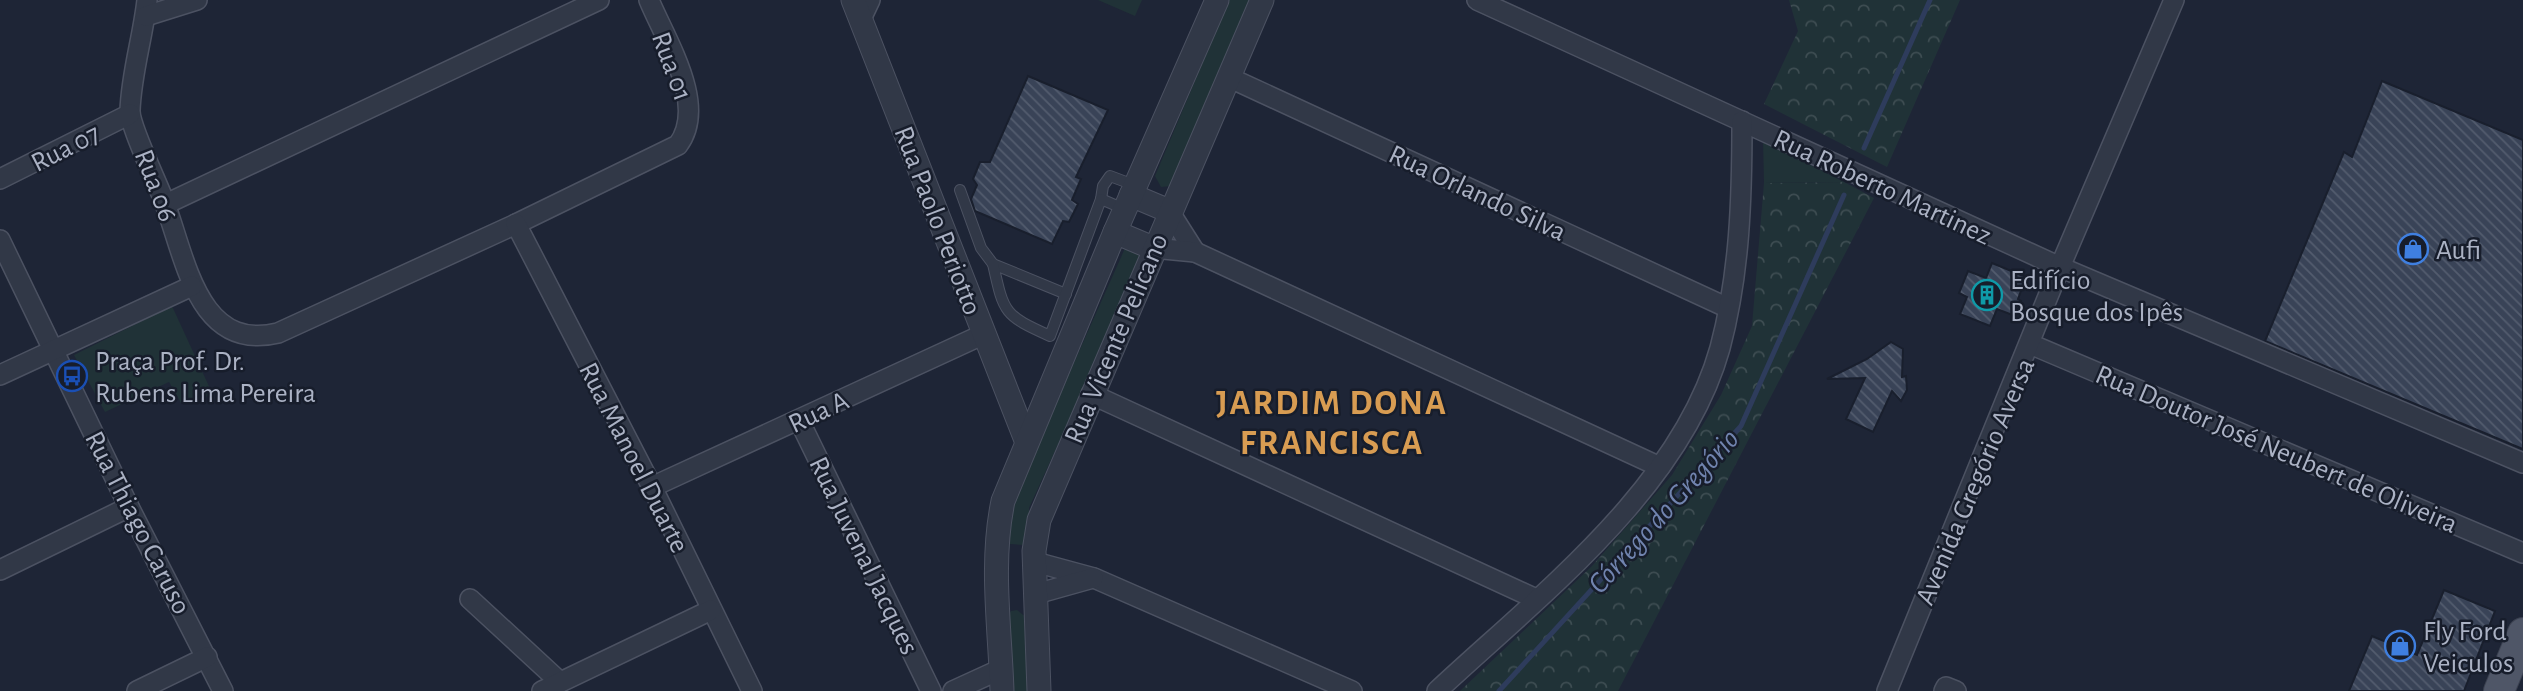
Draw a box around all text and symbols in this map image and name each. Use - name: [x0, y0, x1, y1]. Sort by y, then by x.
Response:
- street label: Rua 01: [646, 28, 696, 105]
- street label: Rua 07: [27, 120, 105, 178]
- street label: Rua Paolo Periotto: [888, 122, 986, 319]
- street label: Rua Roberto Martinez: [1769, 125, 1995, 250]
- street label: Rua Orlando Silva: [1384, 141, 1570, 247]
- street label: Rua 06: [129, 146, 182, 226]
- street label: Rua Vicente Pelicano: [1060, 230, 1174, 448]
- shop icon: Aufi: [2396, 232, 2430, 266]
- place label: Aufi: [2436, 237, 2481, 265]
- place label: Edifício Bosque dos Ipês: [2010, 267, 2183, 327]
- building icon: Edifício Bosque dos Ipês: [1970, 278, 2004, 312]
- place label: Praça Prof. Dr. Rubens Lima Pereira: [95, 348, 316, 408]
- street label: Avenida Gregório Aversa: [1911, 354, 2040, 609]
- street label: Rua Manoel Duarte: [573, 358, 693, 558]
- bus stop icon: Praça Prof. Dr. Rubens Lima Pereira: [55, 359, 89, 393]
- street label: Rua Doutor José Neubert de Oliveira: [2091, 361, 2461, 539]
- district label: JARDIM DONA FRANCISCA: [1216, 386, 1448, 461]
- street label: Rua A: [784, 387, 853, 439]
- water label: Córrego do Gregório: [1583, 424, 1745, 599]
- street label: Rua Thiago Caruso: [79, 427, 195, 619]
- street label: Rua Juvenal Jacques: [803, 453, 923, 659]
- place label: Fly Ford Veiculos: [2423, 618, 2513, 678]
- shop icon: Fly Ford Veiculos: [2383, 629, 2417, 663]

